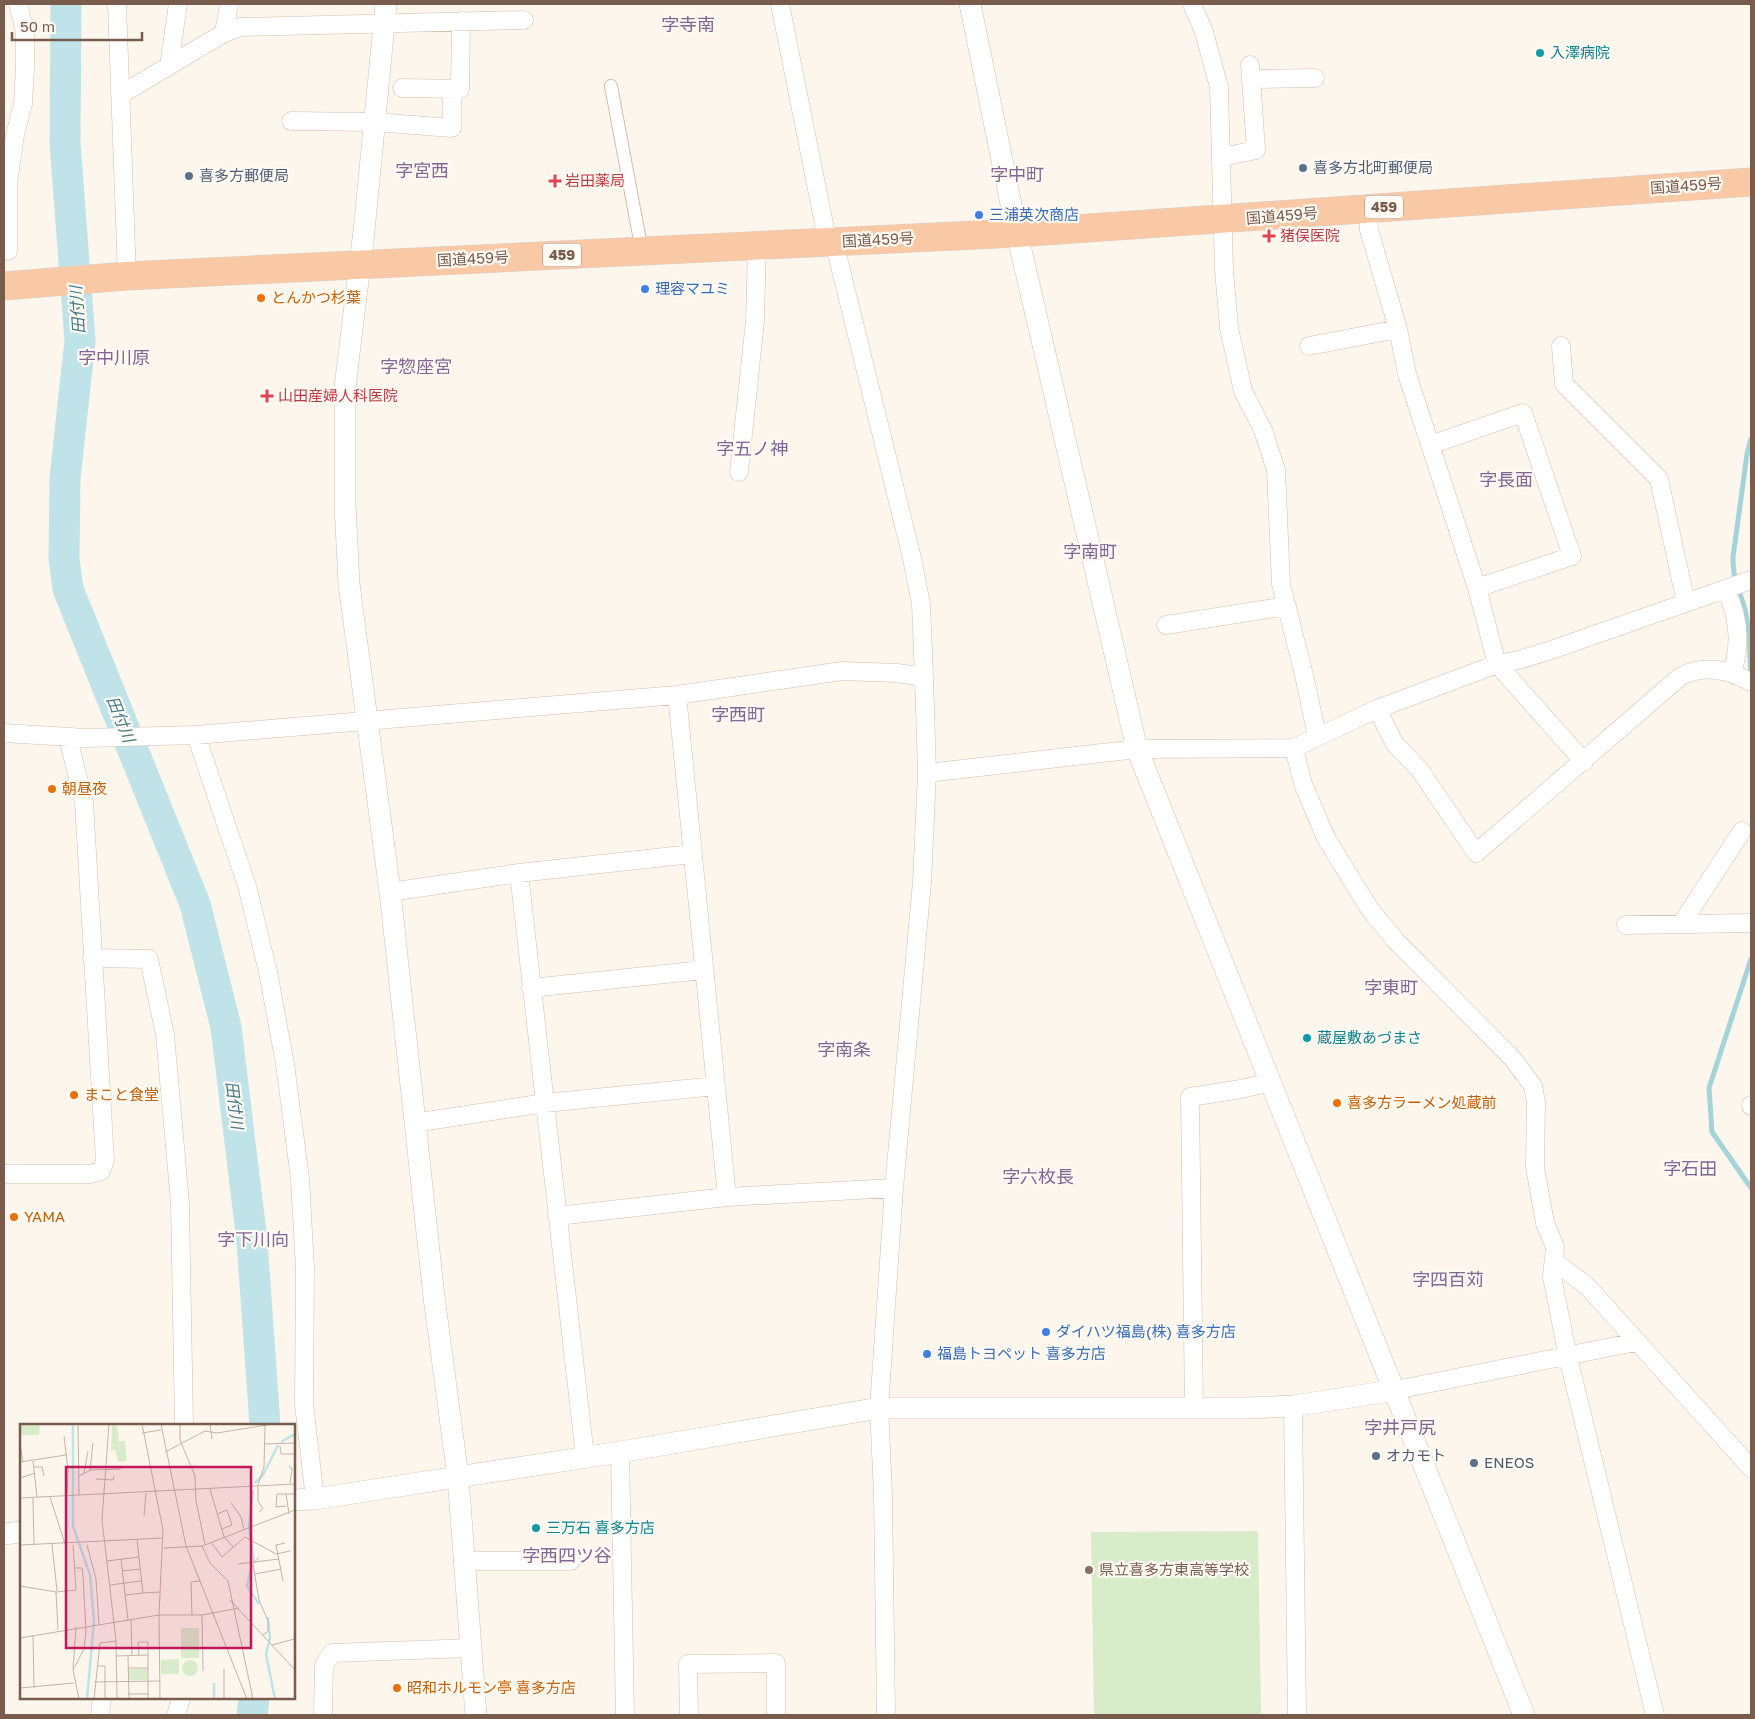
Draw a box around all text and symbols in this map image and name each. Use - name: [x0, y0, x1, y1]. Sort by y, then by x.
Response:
- scale bar: [12, 10, 142, 42]
- district label: 字寺南: [661, 13, 715, 35]
- text: 50 m: [20, 17, 55, 35]
- place label: 入澤病院: [1550, 43, 1610, 61]
- marker: 入澤病院: [1534, 47, 1546, 59]
- place label: 喜多方北町郵便局: [1313, 158, 1433, 176]
- district label: 字宮西: [395, 159, 449, 181]
- marker: 喜多方北町郵便局: [1297, 162, 1309, 174]
- district label: 字中町: [990, 163, 1044, 185]
- place label: 喜多方郵便局: [199, 166, 289, 184]
- marker: 喜多方郵便局: [183, 170, 195, 182]
- place label: 岩田薬局: [565, 171, 625, 189]
- street label: 国道459号: [1649, 174, 1722, 196]
- marker: 岩田薬局: [549, 175, 561, 187]
- road number: 459: [1365, 196, 1403, 218]
- street label: 国道459号: [1245, 203, 1319, 227]
- place label: 三浦英次商店: [989, 205, 1079, 223]
- marker: 三浦英次商店: [973, 209, 985, 221]
- place label: 猪俣医院: [1280, 226, 1340, 244]
- street label: 国道459号: [842, 228, 914, 250]
- marker: 猪俣医院: [1262, 229, 1276, 243]
- road number: 459: [543, 244, 581, 266]
- street label: 国道459号: [437, 247, 509, 269]
- place label: 理容マユミ: [655, 279, 730, 297]
- water label: 田付川: [65, 283, 89, 335]
- marker: 理容マユミ: [639, 283, 651, 295]
- place label: とんかつ杉葉: [271, 288, 361, 306]
- marker: とんかつ杉葉: [255, 292, 267, 304]
- district label: 字中川原: [78, 346, 150, 368]
- district label: 字惣座宮: [380, 355, 452, 377]
- place label: 山田産婦人科医院: [278, 386, 398, 404]
- marker: 山田産婦人科医院: [260, 389, 274, 403]
- district label: 字五ノ神: [716, 437, 788, 459]
- district label: 字長面: [1479, 468, 1533, 490]
- district label: 字南町: [1063, 540, 1117, 562]
- water label: 田付川: [103, 693, 140, 747]
- district label: 字西町: [711, 703, 765, 725]
- place label: 朝昼夜: [62, 779, 107, 797]
- marker: 朝昼夜: [46, 783, 58, 795]
- district label: 字東町: [1364, 976, 1418, 998]
- place label: 蔵屋敷あづまさ: [1317, 1028, 1422, 1046]
- marker: 蔵屋敷あづまさ: [1301, 1032, 1313, 1044]
- district label: 字南条: [817, 1038, 871, 1060]
- water label: 田付川: [222, 1080, 248, 1132]
- place label: まこと食堂: [84, 1085, 159, 1103]
- marker: まこと食堂: [68, 1089, 80, 1101]
- place label: 喜多方ラーメン処蔵前: [1347, 1093, 1496, 1111]
- marker: 喜多方ラーメン処蔵前: [1331, 1097, 1343, 1109]
- district label: 字石田: [1663, 1157, 1717, 1179]
- district label: 字六枚長: [1002, 1165, 1074, 1187]
- place label: YAMA: [24, 1207, 65, 1225]
- marker: YAMA: [8, 1211, 20, 1223]
- district label: 字下川向: [217, 1228, 289, 1250]
- district label: 字四百苅: [1412, 1268, 1484, 1290]
- place label: ダイハツ福島(株) 喜多方店: [1056, 1322, 1236, 1340]
- marker: ダイハツ福島(株) 喜多方店: [1040, 1326, 1052, 1338]
- place label: 福島トヨペット 喜多方店: [937, 1344, 1106, 1362]
- marker: 福島トヨペット 喜多方店: [921, 1348, 933, 1360]
- district label: 字井戸尻: [1364, 1416, 1436, 1438]
- inset map: [20, 1424, 295, 1699]
- place label: オカモト: [1386, 1446, 1446, 1464]
- marker: オカモト: [1370, 1450, 1382, 1462]
- place label: ENEOS: [1484, 1453, 1534, 1471]
- marker: ENEOS: [1468, 1457, 1480, 1469]
- place label: 三万石 喜多方店: [546, 1518, 655, 1536]
- marker: 三万石 喜多方店: [530, 1522, 542, 1534]
- district label: 字西四ツ谷: [522, 1544, 612, 1566]
- place label: 県立喜多方東高等学校: [1099, 1560, 1249, 1578]
- marker: 県立喜多方東高等学校: [1083, 1564, 1095, 1576]
- place label: 昭和ホルモン亭 喜多方店: [407, 1678, 576, 1696]
- marker: 昭和ホルモン亭 喜多方店: [391, 1682, 403, 1694]

